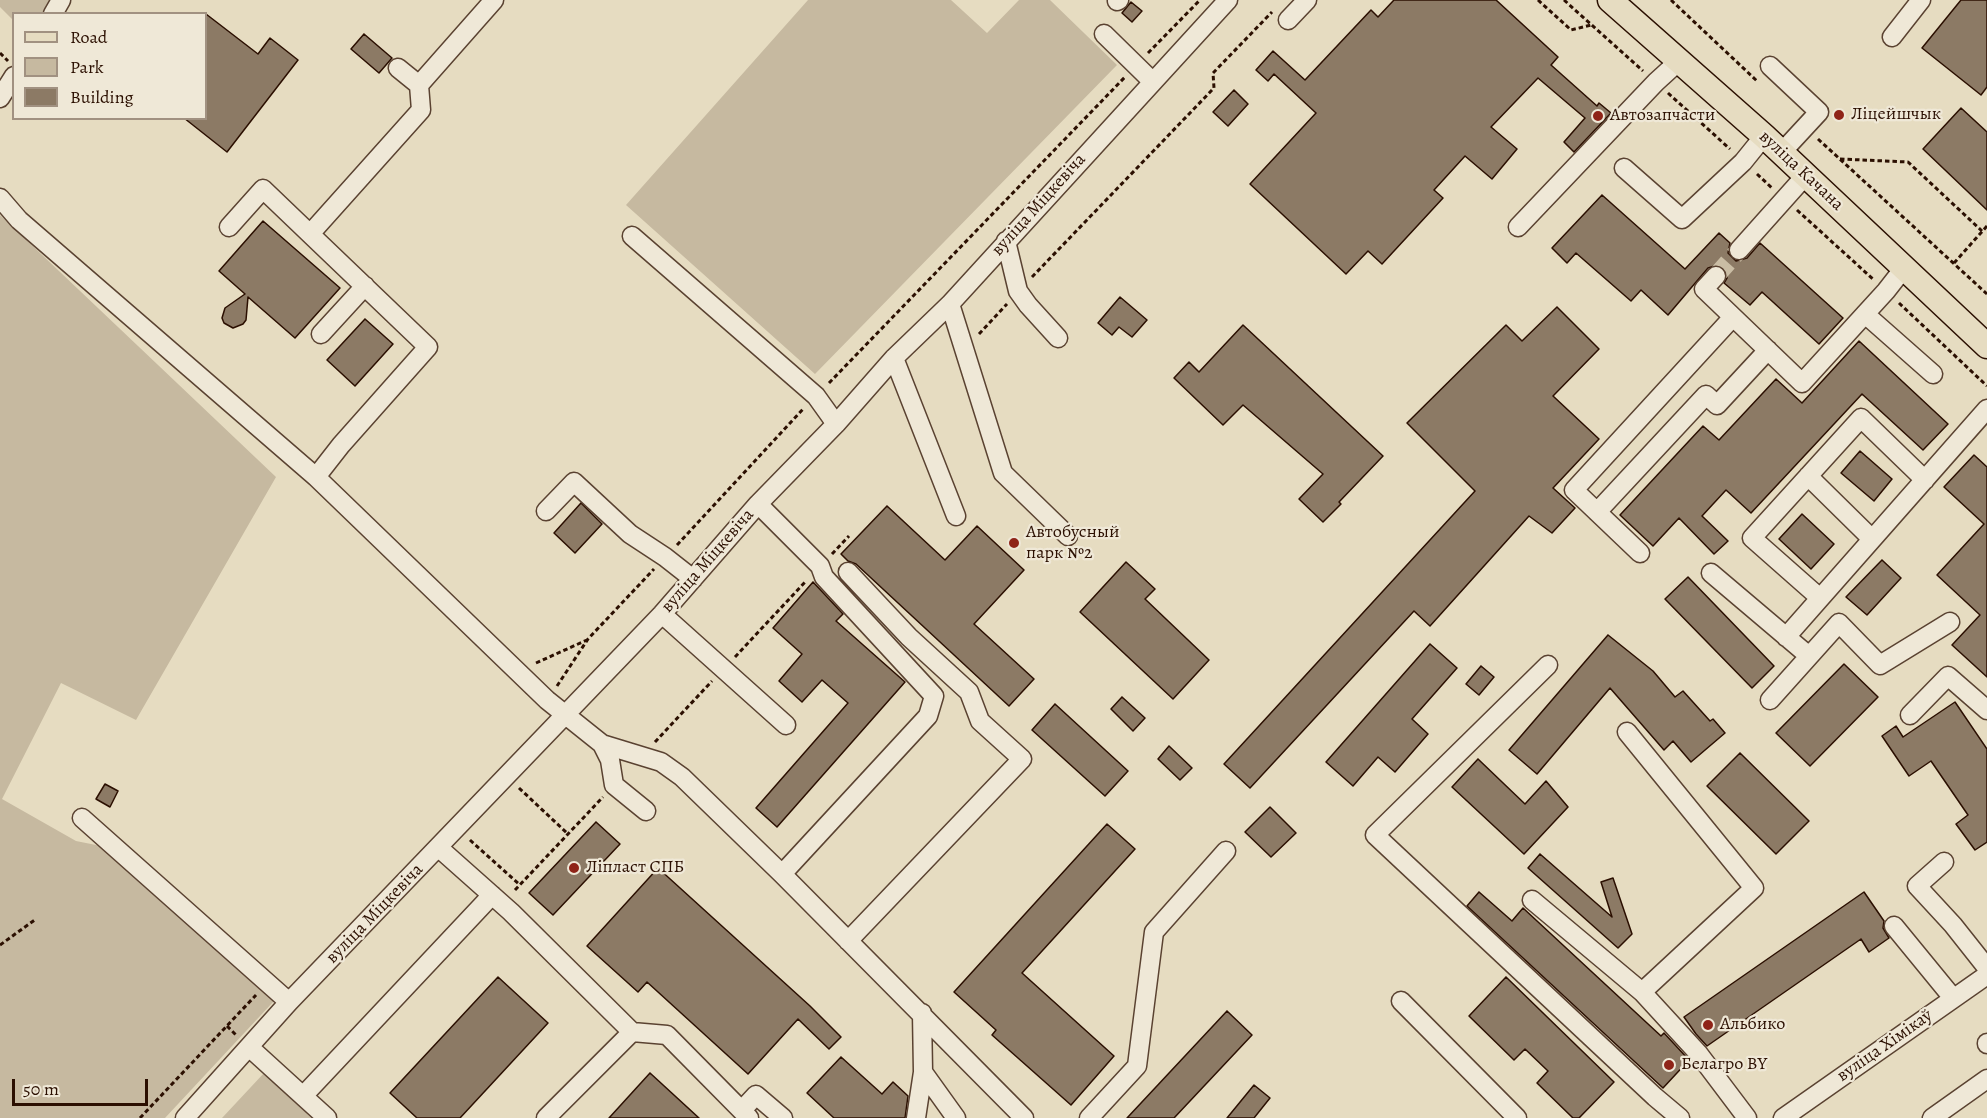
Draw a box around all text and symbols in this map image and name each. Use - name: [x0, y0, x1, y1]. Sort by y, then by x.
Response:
- legend: [12, 12, 207, 120]
- text: Road: [70, 25, 107, 49]
- text: Park: [70, 55, 104, 79]
- text: Building: [70, 85, 134, 109]
- place label: Ліцейшчык: [1851, 104, 1941, 126]
- place label: Автозапчасти: [1610, 105, 1715, 127]
- marker: Ліцейшчык: [1832, 108, 1846, 122]
- marker: Автозапчасти: [1591, 109, 1605, 123]
- street label: вуліца Качана: [1754, 126, 1848, 216]
- street label: вуліца Міцкевіча: [987, 149, 1091, 261]
- street label: вуліца Міцкевіча: [657, 505, 759, 617]
- place label: Автобусный парк №2: [1026, 522, 1120, 564]
- marker: Автобусный парк №2: [1007, 536, 1021, 550]
- place label: Ліпласт СПБ: [586, 857, 684, 879]
- street label: вуліца Міцкевіча: [322, 860, 428, 968]
- marker: Ліпласт СПБ: [567, 861, 581, 875]
- street label: вуліца Хімікаў: [1833, 1005, 1937, 1087]
- place label: Альбико: [1720, 1014, 1785, 1036]
- marker: Альбико: [1701, 1018, 1715, 1032]
- place label: Белагро BY: [1681, 1054, 1767, 1076]
- marker: Белагро BY: [1662, 1058, 1676, 1072]
- scale bar: [15, 1067, 152, 1105]
- text: 50 m: [23, 1077, 59, 1101]

